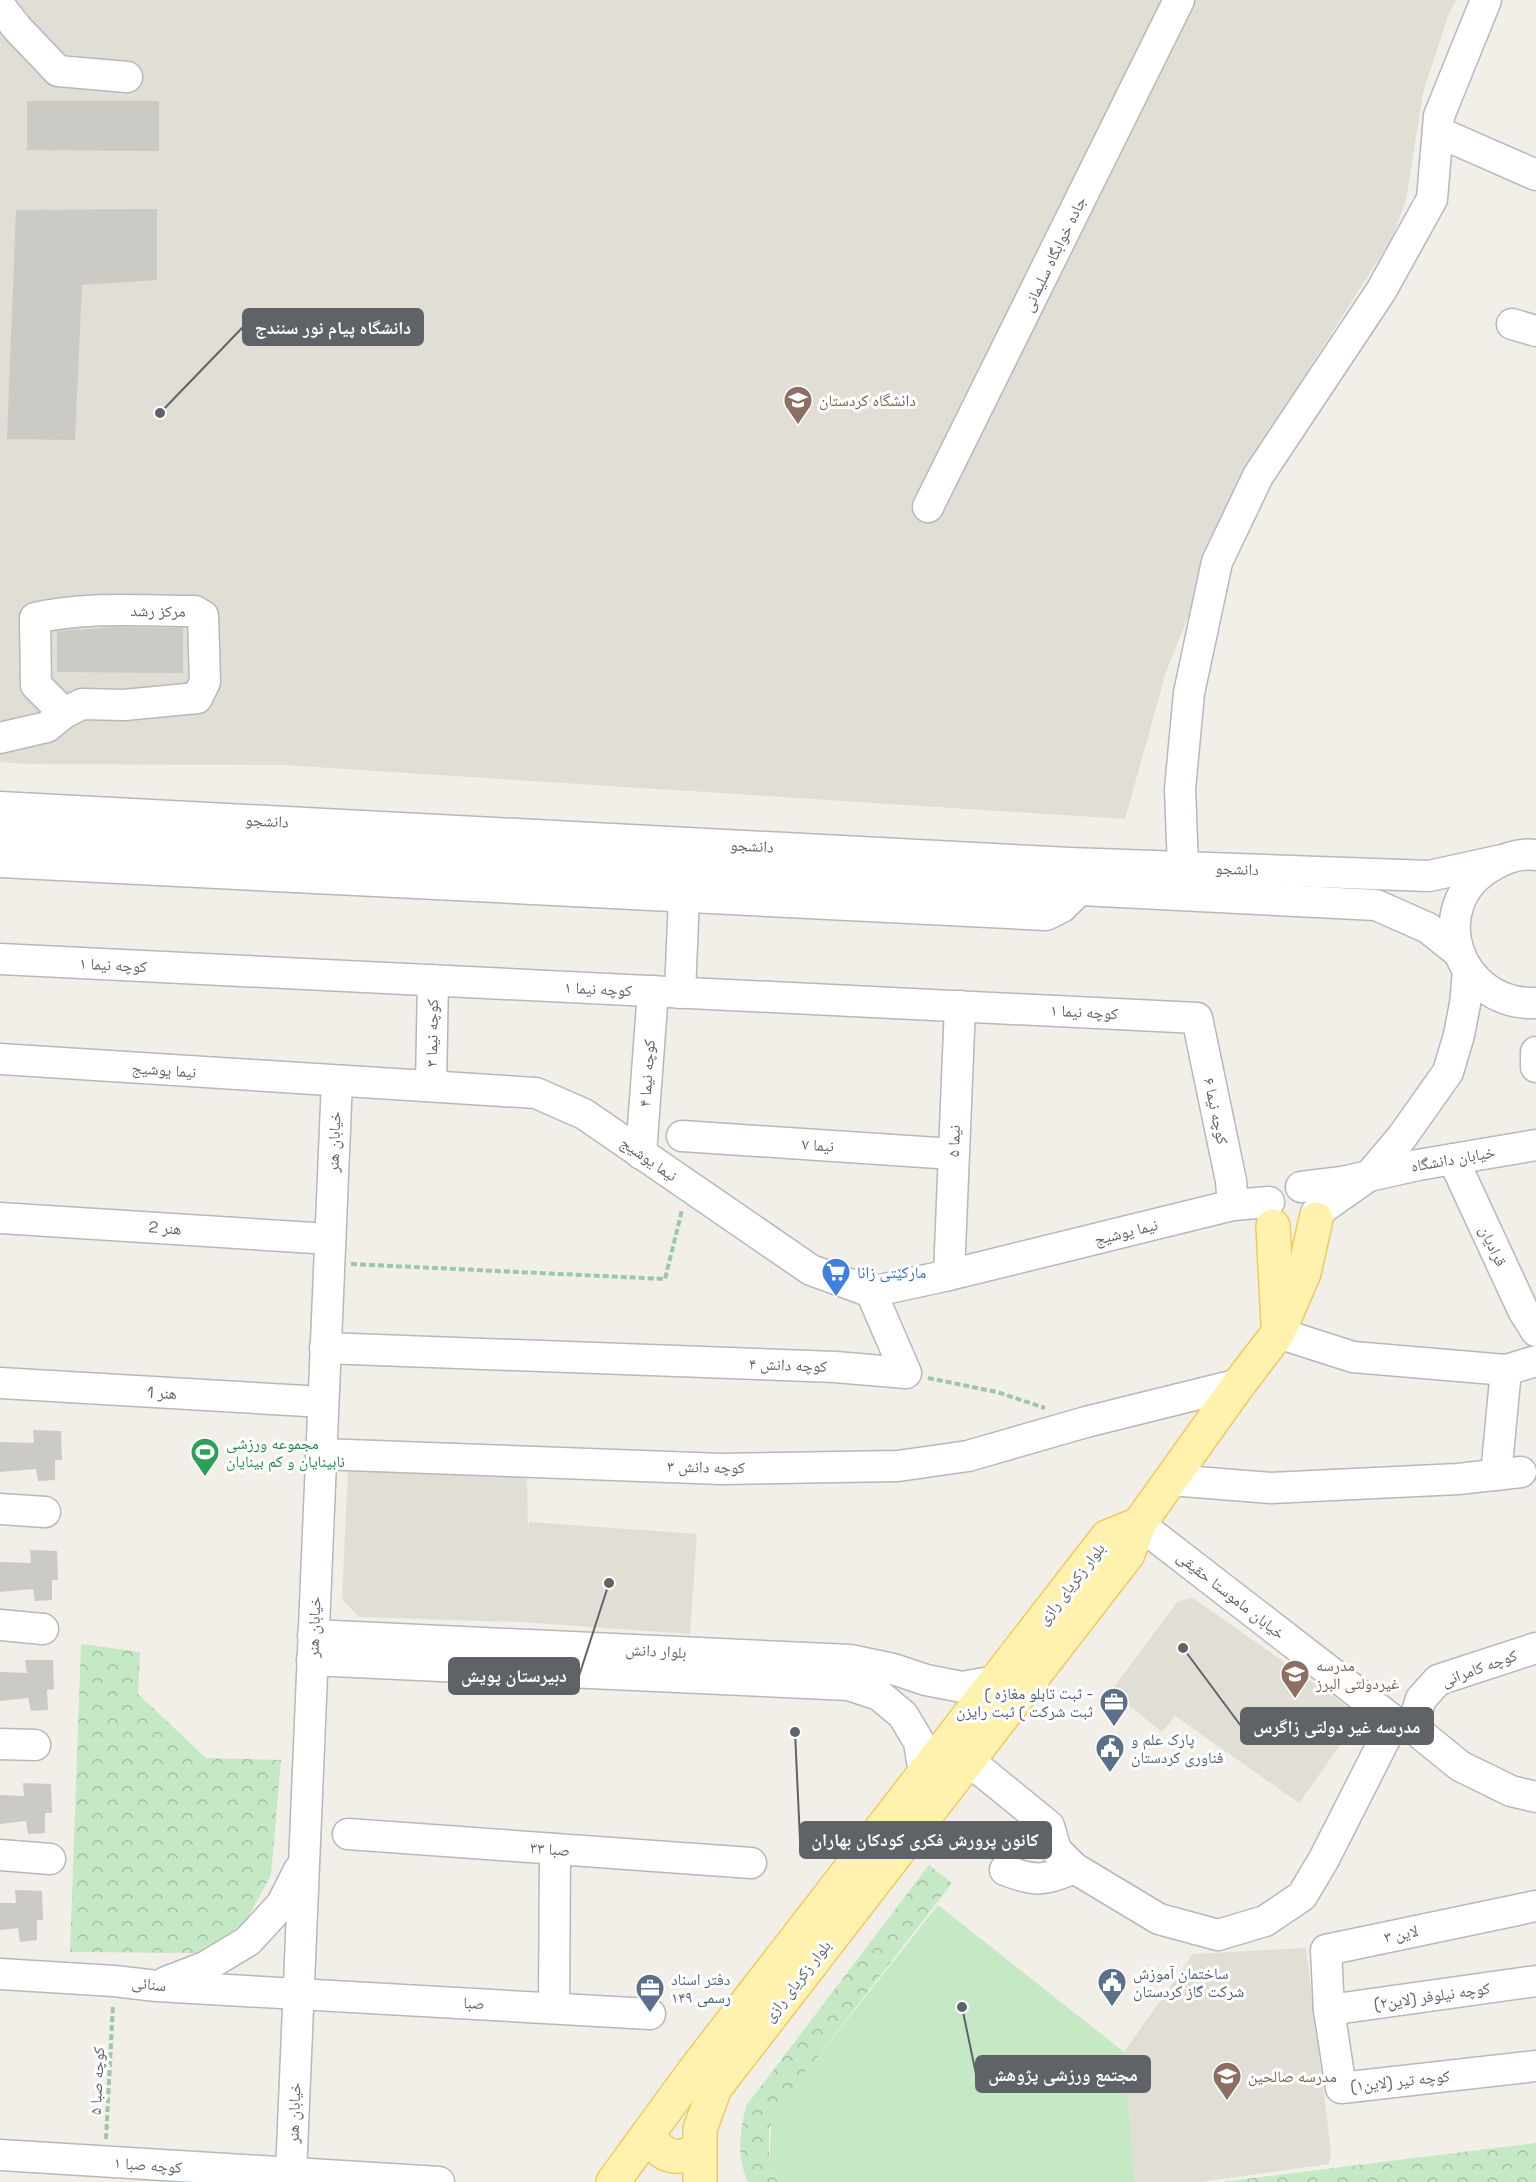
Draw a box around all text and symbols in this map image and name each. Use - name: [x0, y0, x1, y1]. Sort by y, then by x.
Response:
- street label: جاده خوابگاه سلیمانی: [1017, 193, 1091, 315]
- callout: دانشگاه پیام نور سنندج: [243, 309, 423, 345]
- text: دانشگاه پیام نور سنندج: [255, 316, 411, 340]
- school or university icon: دانشگاه کردستان: [782, 384, 814, 426]
- place label: دانشگاه کردستان: [819, 390, 916, 411]
- street label: مرکز رشد: [130, 600, 186, 622]
- street label: دانشجو: [245, 809, 289, 833]
- street label: دانشجو: [730, 834, 774, 858]
- street label: دانشجو: [1215, 858, 1259, 880]
- street label: کوچه نیما ۱: [79, 953, 148, 977]
- street label: کوچه نیما ۱: [564, 977, 633, 1001]
- street label: کوچه نیما ۳: [421, 999, 443, 1067]
- street label: کوچه نیما ۱: [1050, 1000, 1119, 1024]
- street label: کوچه نیما ۴: [634, 1038, 660, 1108]
- street label: نیما یوشیج: [131, 1057, 197, 1083]
- street label: کوچه نیما ۶: [1199, 1076, 1233, 1147]
- street label: خیابان هنر: [322, 1111, 346, 1174]
- street label: نیما ۵: [943, 1125, 965, 1157]
- street label: نیما یوشیج: [616, 1132, 682, 1186]
- street label: نیما ۷: [801, 1133, 835, 1157]
- street label: خیابان دانشگاه: [1409, 1141, 1497, 1177]
- street label: نیما یوشیج: [1092, 1214, 1160, 1250]
- street label: هنر 2: [148, 1216, 182, 1240]
- street label: قرادیان: [1474, 1222, 1512, 1270]
- supermarket icon: مارکێتی زانا: [820, 1256, 852, 1298]
- place label: مارکێتی زانا: [857, 1262, 926, 1283]
- street label: کوچه دانش ۴: [749, 1353, 828, 1377]
- street label: هنر 1: [146, 1382, 178, 1404]
- place label: مجموعه ورزشی نابینایان و کم بینایان: [226, 1433, 345, 1472]
- sports icon: مجموعه ورزشی نابینایان و کم بینایان: [189, 1436, 221, 1478]
- street label: کوچه دانش ۳: [667, 1456, 746, 1478]
- street label: بلوار زکریای رازی: [1032, 1539, 1110, 1629]
- street label: خیابان ماموستا حقیقی: [1173, 1546, 1289, 1644]
- street label: خیابان هنر: [302, 1596, 326, 1659]
- street label: بلوار دانش: [625, 1639, 687, 1663]
- street label: کوچه کامرانی: [1438, 1644, 1520, 1691]
- place label: مدرسه غیردولتی البرز: [1315, 1655, 1399, 1694]
- callout: دبیرستان پویش: [449, 1658, 579, 1694]
- school or university icon: مدرسه غیردولتی البرز: [1279, 1658, 1311, 1700]
- text: دبیرستان پویش: [461, 1664, 567, 1687]
- place label: ( ثبت تابلو مغازه - ثبت شرکت ) ثبت رایزن: [956, 1683, 1094, 1722]
- office icon: ( ثبت تابلو مغازه - ثبت شرکت ) ثبت رایزن: [1098, 1686, 1130, 1728]
- callout: مدرسه غیر دولتی زاگرس: [1241, 1708, 1433, 1744]
- text: مدرسه غیر دولتی زاگرس: [1253, 1715, 1421, 1738]
- place label: پارک علم و فناوری کردستان: [1131, 1729, 1224, 1768]
- public building icon: پارک علم و فناوری کردستان: [1094, 1732, 1126, 1774]
- callout: کانون پرورش فکری کودکان بهاران: [800, 1822, 1051, 1858]
- text: کانون پرورش فکری کودکان بهاران: [811, 1828, 1039, 1851]
- street label: ۳۳ صبا: [529, 1837, 571, 1861]
- street label: لاین ۳: [1382, 1920, 1420, 1948]
- street label: بلوار زکریای رازی: [758, 1936, 836, 2026]
- place label: ساختمان آموزش شرکت گاز کردستان: [1133, 1963, 1244, 2002]
- public building icon: ساختمان آموزش شرکت گاز کردستان: [1096, 1966, 1128, 2008]
- place label: دفتر اسناد رسمی ۱۴۹: [671, 1969, 731, 2008]
- street label: سنائی: [131, 1972, 167, 1996]
- office icon: دفتر اسناد رسمی ۱۴۹: [634, 1972, 666, 2014]
- street label: کوچه نیلوفر (لاین۲): [1373, 1977, 1492, 2015]
- street label: صبا: [463, 1992, 485, 2014]
- street label: کوچه صبا ۵: [85, 2046, 109, 2116]
- callout: مجتمع ورزشی پژوهش: [976, 2056, 1150, 2092]
- school or university icon: مدرسه صالحین: [1211, 2060, 1243, 2102]
- text: مجتمع ورزشی پژوهش: [988, 2063, 1138, 2087]
- street label: کوچه تیر (لاین۱): [1349, 2065, 1451, 2097]
- place label: مدرسه صالحین: [1248, 2066, 1337, 2087]
- street label: خیابان هنر: [282, 2082, 306, 2145]
- street label: کوچه صبا ۱: [113, 2152, 183, 2178]

